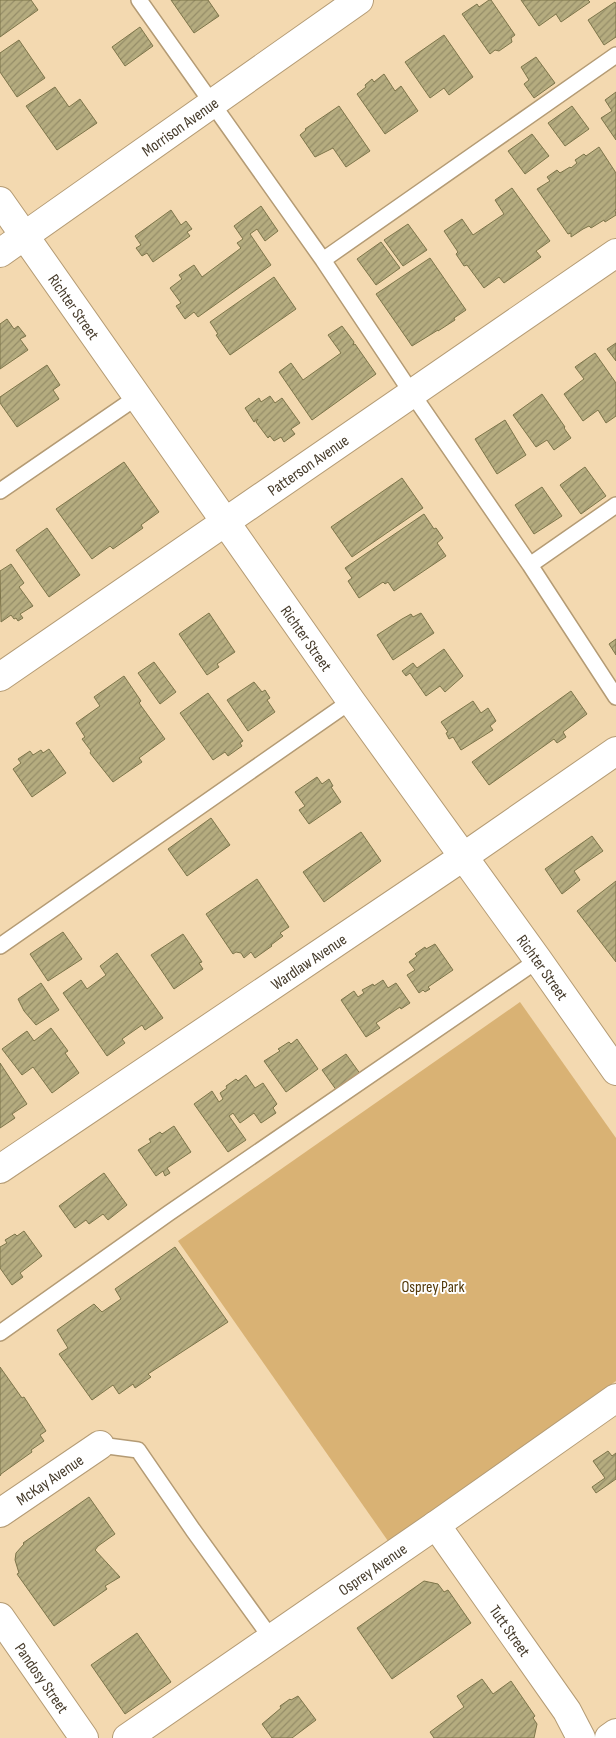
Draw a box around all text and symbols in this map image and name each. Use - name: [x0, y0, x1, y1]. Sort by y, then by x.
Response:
- street label: Morrison Avenue: [139, 94, 223, 161]
- street label: Richter Street: [43, 271, 103, 344]
- street label: Patterson Avenue: [265, 431, 353, 500]
- street label: Richter Street: [276, 602, 335, 676]
- street label: Wardlaw Avenue: [268, 930, 351, 995]
- street label: Richter Street: [512, 932, 571, 1005]
- park label: Osprey Park: [401, 1278, 465, 1297]
- street label: McKay Avenue: [13, 1451, 88, 1510]
- street label: Osprey Avenue: [335, 1540, 411, 1600]
- street label: Tutt Street: [485, 1602, 534, 1661]
- street label: Pandosy Street: [10, 1640, 72, 1717]

